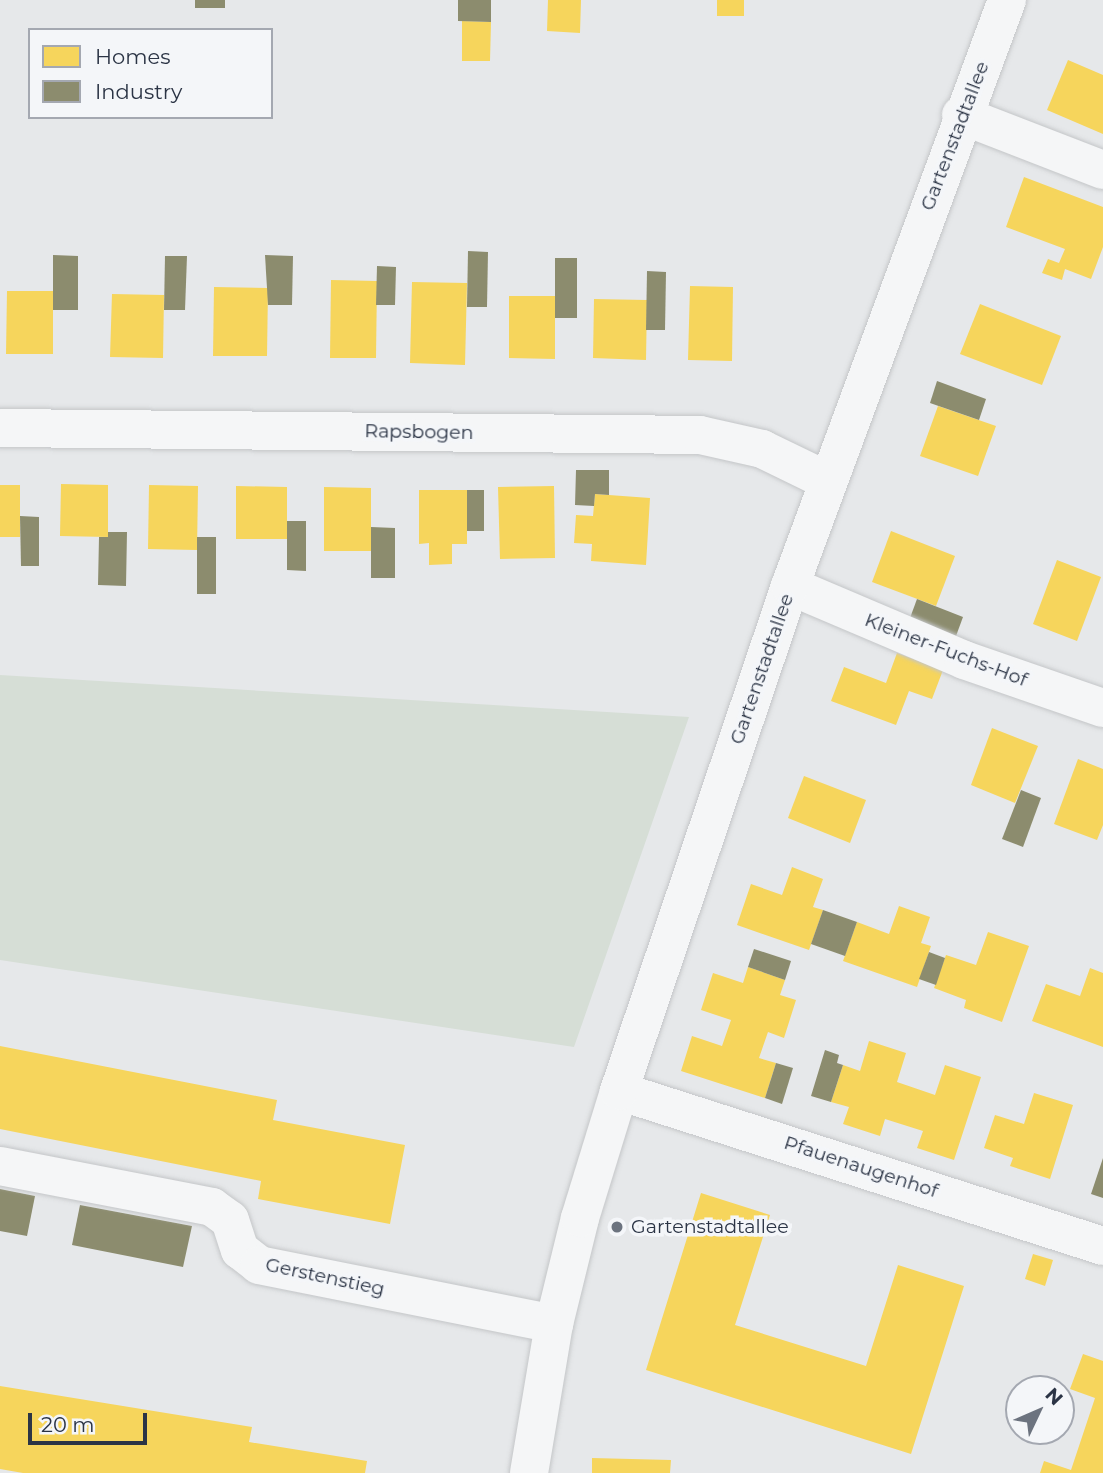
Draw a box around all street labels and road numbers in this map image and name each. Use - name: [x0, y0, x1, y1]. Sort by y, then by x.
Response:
- street label: Gartenstadtallee: [916, 58, 994, 214]
- street label: Rapsbogen: [364, 420, 474, 444]
- street label: Gartenstadtallee: [726, 591, 798, 747]
- street label: Kleiner-Fuchs-Hof: [861, 608, 1031, 692]
- street label: Pfauenaugenhof: [781, 1131, 941, 1203]
- street label: Gerstenstieg: [263, 1253, 387, 1301]

